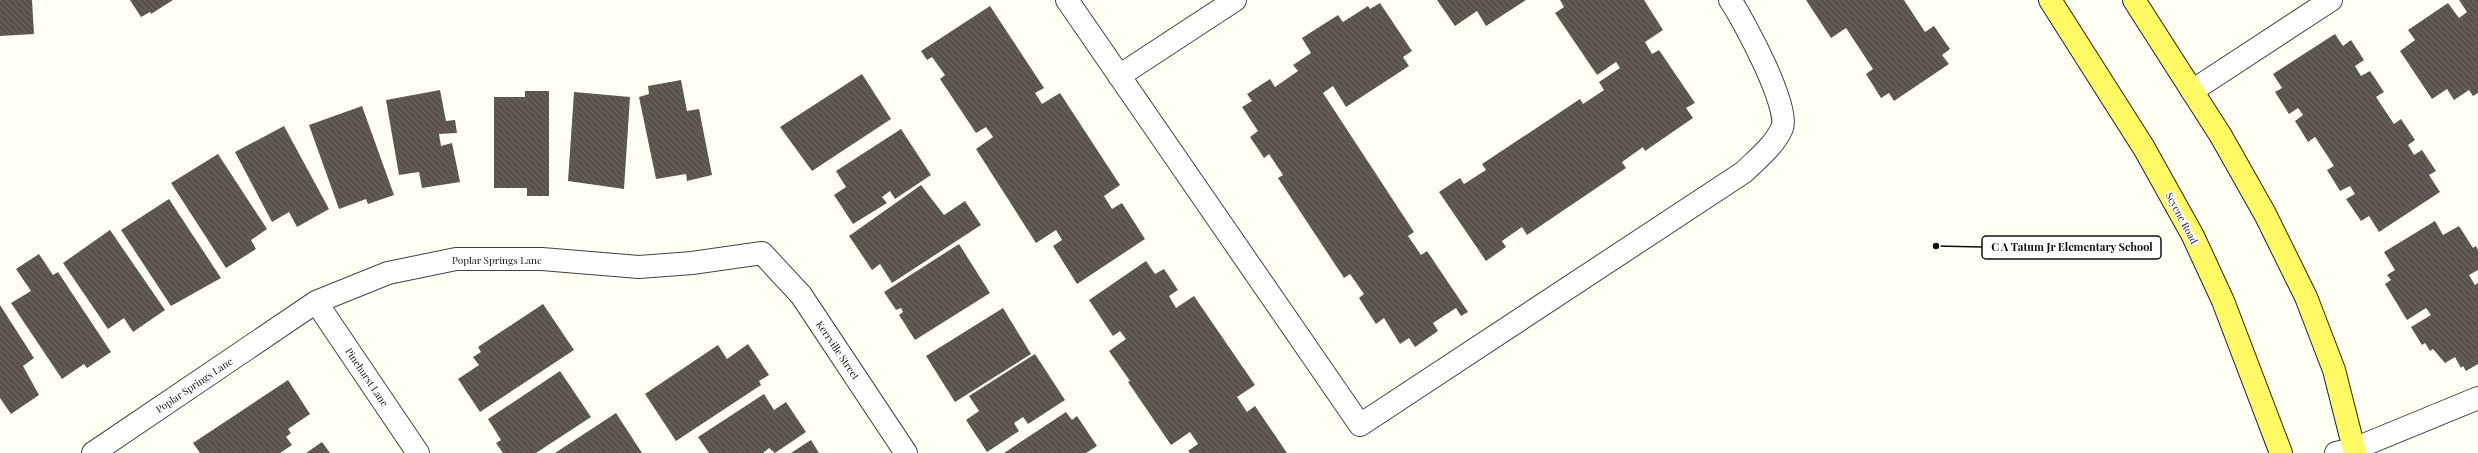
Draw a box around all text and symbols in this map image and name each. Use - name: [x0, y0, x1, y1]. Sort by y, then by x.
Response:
- street label: Scyene Road: [2163, 190, 2202, 246]
- callout: C A Tatum Jr Elementary School: [1982, 236, 2161, 259]
- text: C A Tatum Jr Elementary School: [1991, 239, 2153, 254]
- street label: Poplar Springs Lane: [452, 253, 542, 267]
- street label: Kerrville Street: [813, 318, 863, 383]
- street label: Pinehurst Lane: [342, 345, 392, 409]
- street label: Poplar Springs Lane: [153, 354, 235, 416]

